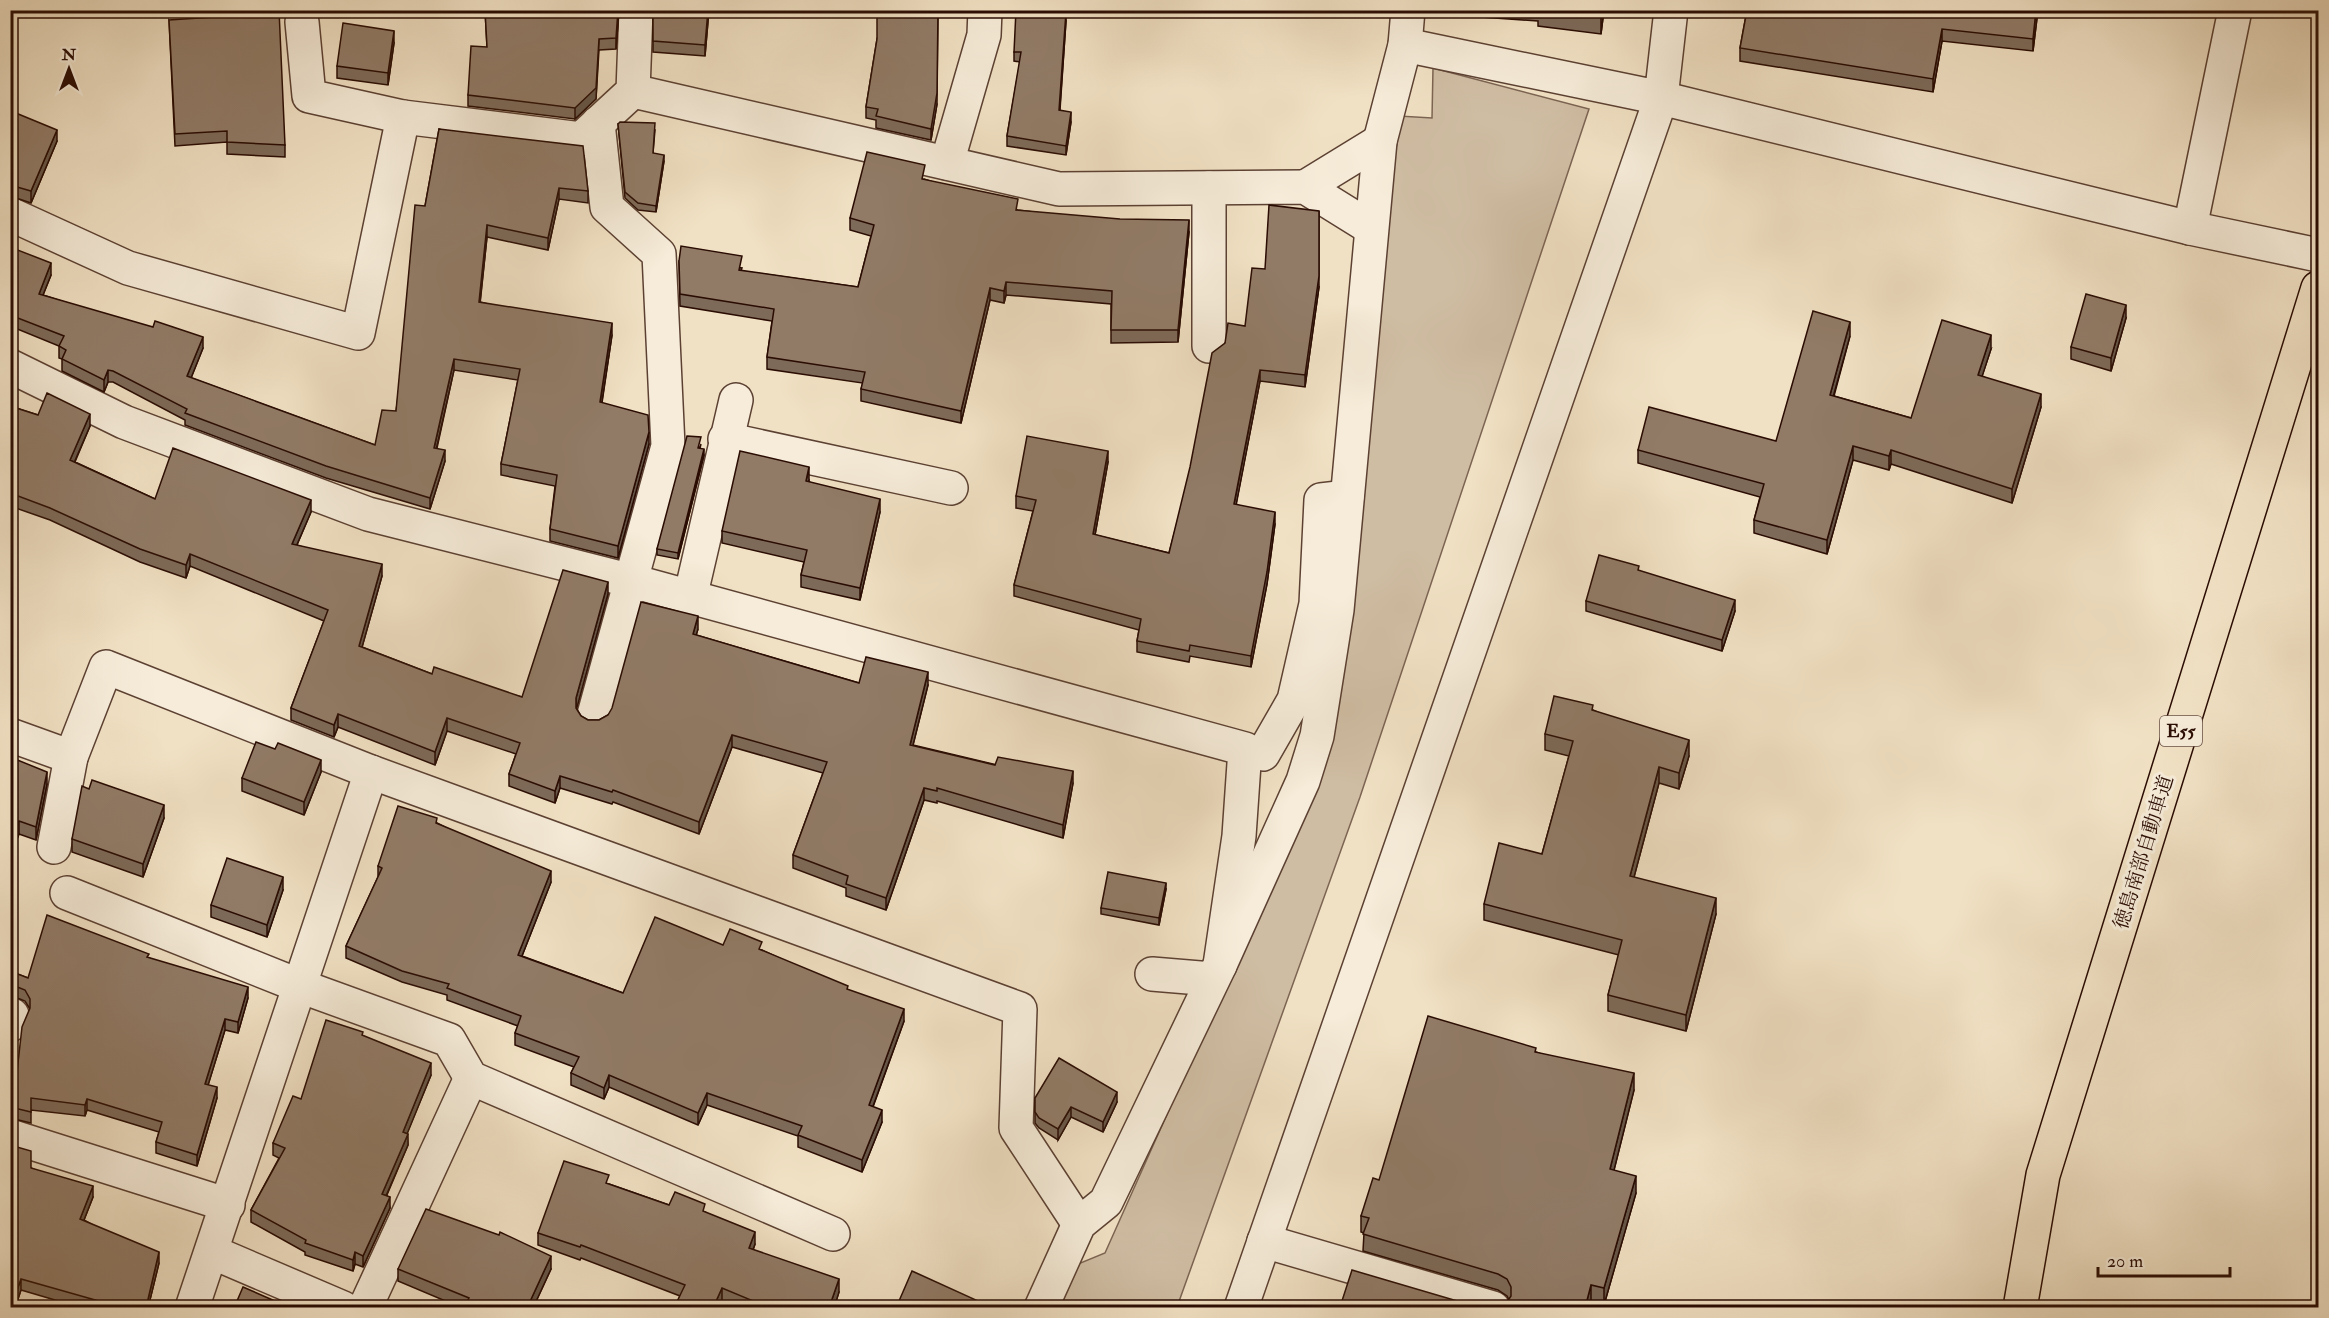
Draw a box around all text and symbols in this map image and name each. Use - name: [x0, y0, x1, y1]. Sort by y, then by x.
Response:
- north arrow: [39, 39, 99, 99]
- text: N: [61, 45, 77, 65]
- road number: E55: [2160, 716, 2202, 746]
- street label: 徳島南部自動車道: [2108, 772, 2179, 932]
- scale bar: [2098, 1240, 2230, 1278]
- text: 20 m: [2107, 1250, 2143, 1273]

